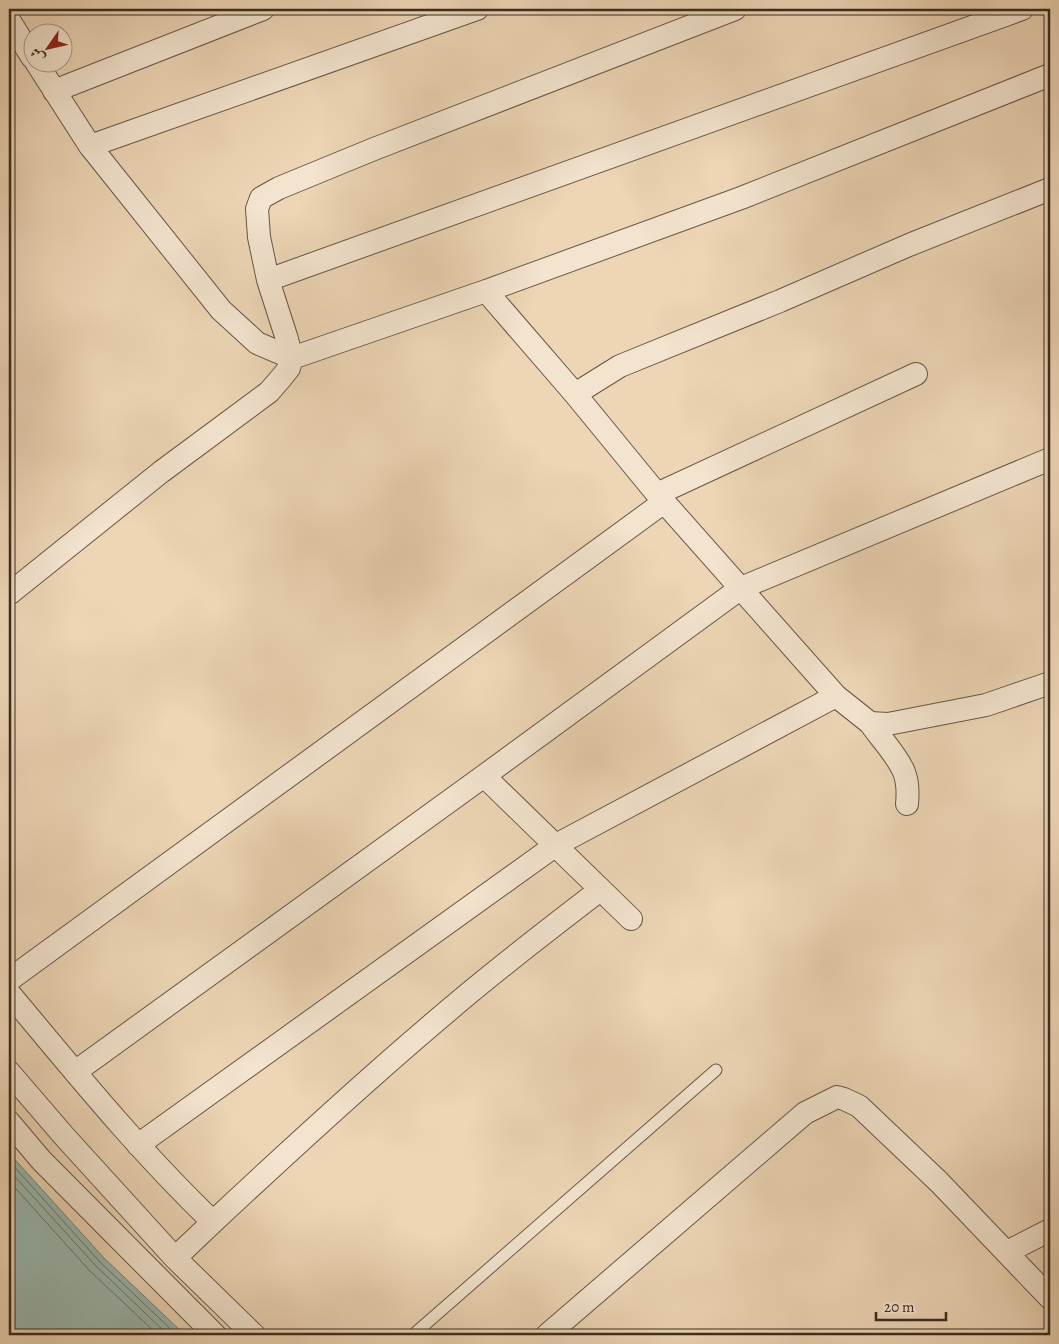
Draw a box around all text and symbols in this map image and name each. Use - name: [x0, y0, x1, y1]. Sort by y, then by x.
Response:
- north arrow: [22, 22, 72, 72]
- text: ش: [26, 44, 49, 66]
- scale bar: [876, 1289, 946, 1321]
- text: 20 m: [884, 1297, 915, 1317]

